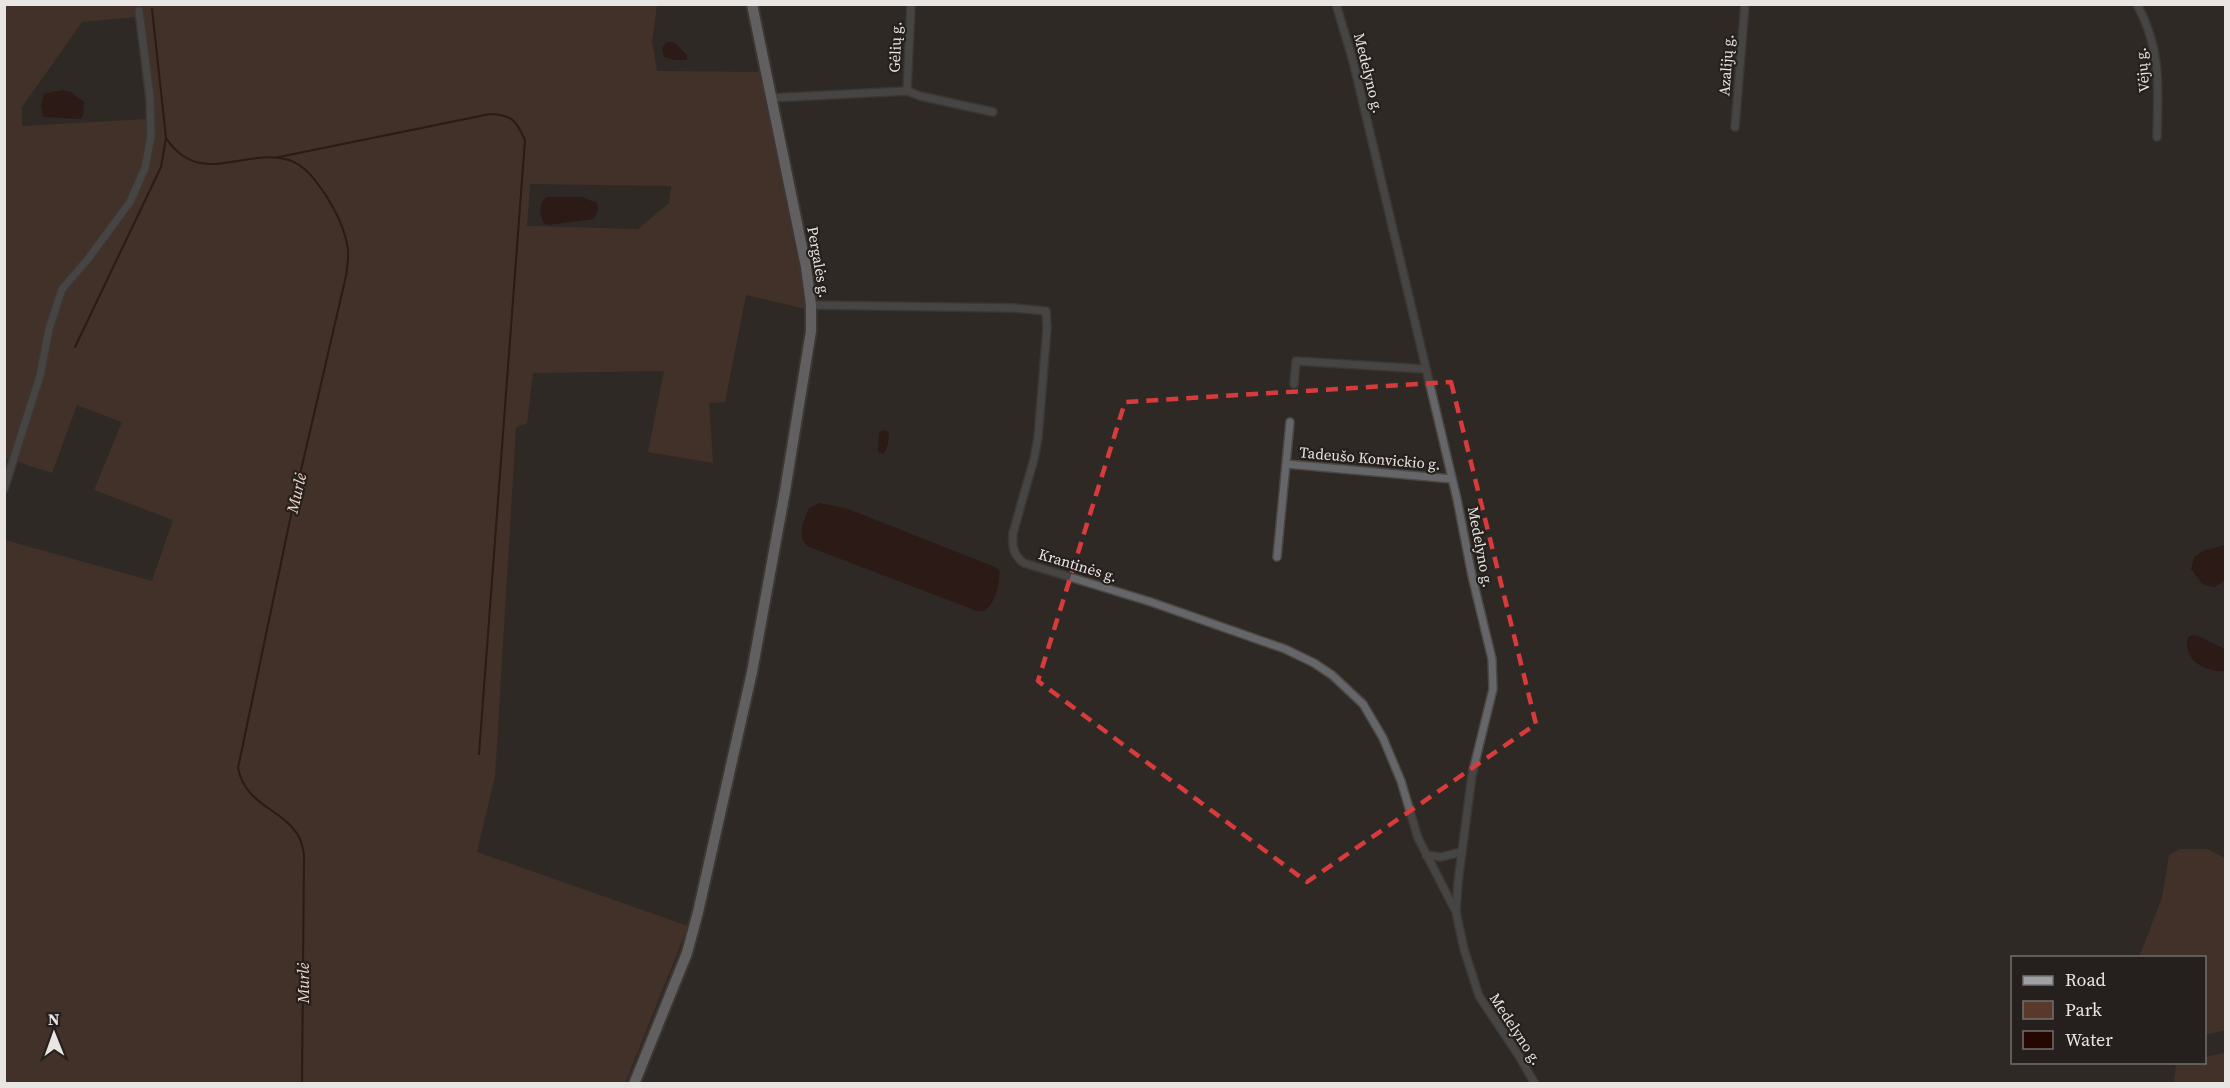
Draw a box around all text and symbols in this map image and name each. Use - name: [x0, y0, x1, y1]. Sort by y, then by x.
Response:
- street label: Gėlių g.: [884, 21, 906, 73]
- street label: Medelyno g.: [1349, 31, 1389, 115]
- street label: Azalijų g.: [1713, 33, 1739, 97]
- street label: Vėjų g.: [2130, 46, 2154, 94]
- street label: Pergalės g.: [802, 225, 836, 299]
- street label: Tadeušo Konvickio g.: [1299, 441, 1441, 475]
- water label: Murlė: [281, 470, 311, 516]
- street label: Medelyno g.: [1463, 505, 1499, 589]
- street label: Krantinės g.: [1036, 543, 1120, 587]
- legend: [2011, 956, 2206, 1064]
- water label: Murlė: [292, 962, 314, 1004]
- text: Road: [2065, 967, 2106, 992]
- street label: Medelyno g.: [1485, 989, 1547, 1069]
- text: Park: [2065, 997, 2102, 1022]
- north arrow: [24, 1004, 84, 1064]
- text: N: [48, 1008, 60, 1030]
- text: Water: [2065, 1027, 2113, 1052]

